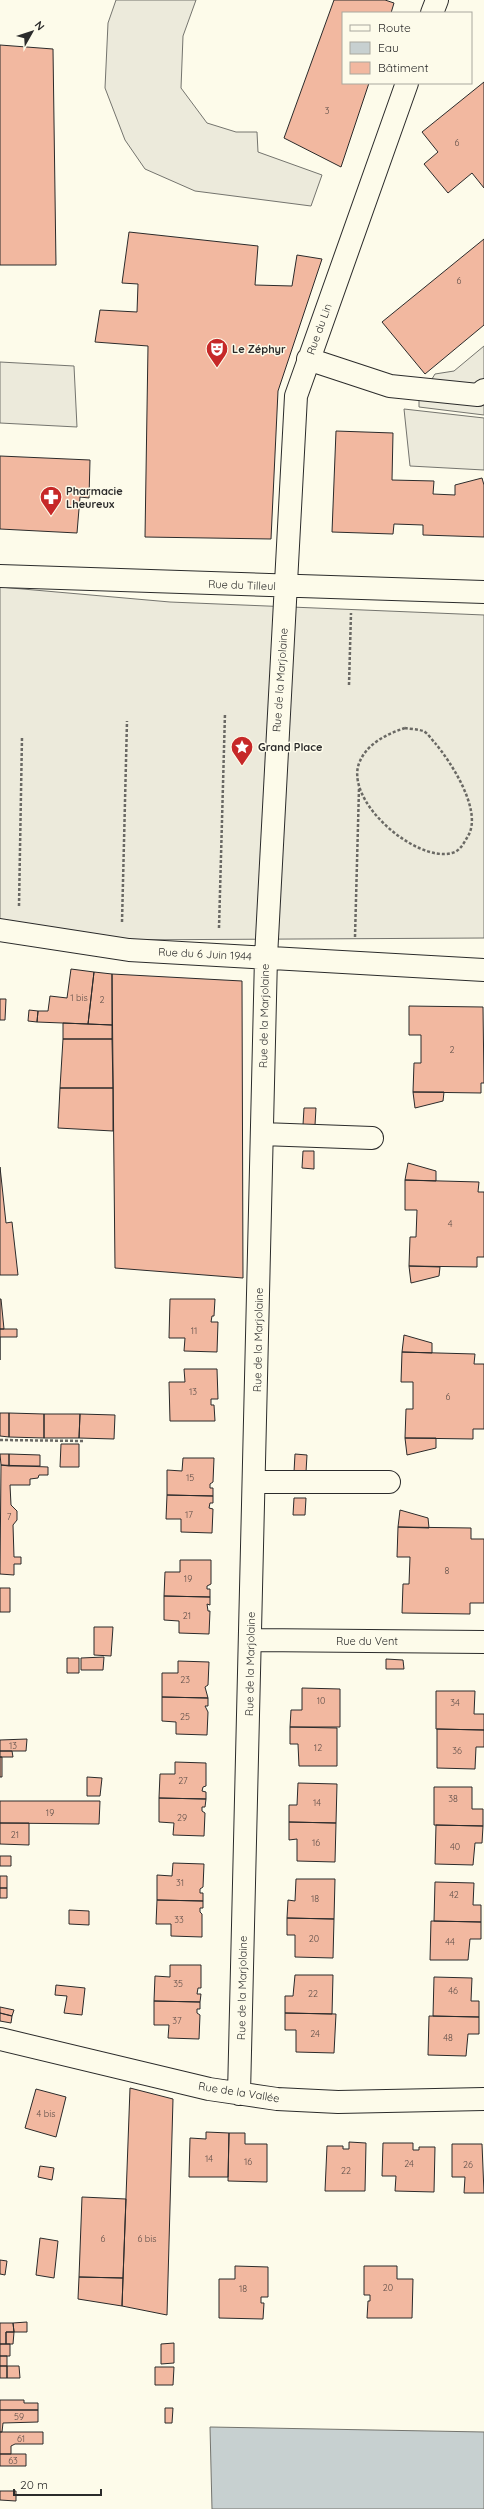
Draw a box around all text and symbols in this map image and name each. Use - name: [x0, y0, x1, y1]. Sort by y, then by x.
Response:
- north arrow: [12, 12, 52, 52]
- legend: [342, 12, 472, 84]
- text: N: [32, 18, 48, 33]
- text: Route: [378, 20, 411, 35]
- text: Eau: [378, 40, 399, 55]
- text: Bâtiment: [378, 60, 428, 75]
- house number: 3: [325, 105, 330, 116]
- house number: 6: [455, 137, 460, 148]
- house number: 6: [457, 275, 462, 286]
- street label: Rue du Lin: [303, 302, 335, 356]
- theatre icon: Le Zéphyr: [204, 336, 230, 369]
- place label: Le Zéphyr: [232, 342, 286, 356]
- pharmacy icon: Pharmacie Lheureux: [38, 484, 64, 517]
- place label: Pharmacie Lheureux: [66, 484, 123, 511]
- street label: Rue du Tilleul: [208, 577, 276, 593]
- street label: Rue de la Marjolaine: [269, 627, 291, 733]
- place icon: Grand Place: [229, 734, 255, 767]
- place label: Grand Place: [258, 740, 323, 754]
- street label: Rue du 6 Juin 1944: [158, 945, 252, 963]
- street label: Rue de la Marjolaine: [256, 964, 272, 1068]
- house number: 1 bis: [70, 992, 88, 1003]
- house number: 2: [100, 994, 105, 1005]
- house number: 2: [450, 1044, 455, 1055]
- house number: 4: [448, 1218, 453, 1229]
- street label: Rue de la Marjolaine: [250, 1288, 266, 1392]
- house number: 11: [191, 1325, 197, 1336]
- house number: 13: [189, 1386, 197, 1397]
- house number: 6: [446, 1391, 451, 1402]
- house number: 15: [186, 1472, 194, 1483]
- house number: 17: [185, 1509, 193, 1520]
- house number: 7: [7, 1511, 12, 1522]
- house number: 8: [445, 1565, 450, 1576]
- house number: 19: [184, 1573, 192, 1584]
- house number: 21: [183, 1610, 191, 1621]
- street label: Rue de la Marjolaine: [242, 1612, 258, 1716]
- street label: Rue du Vent: [336, 1634, 398, 1648]
- house number: 23: [180, 1674, 190, 1685]
- house number: 10: [317, 1695, 325, 1706]
- house number: 34: [450, 1697, 460, 1708]
- house number: 25: [180, 1711, 190, 1722]
- house number: 13: [9, 1740, 17, 1751]
- house number: 12: [314, 1742, 322, 1753]
- house number: 36: [452, 1745, 462, 1756]
- house number: 27: [178, 1775, 188, 1786]
- house number: 38: [448, 1793, 458, 1804]
- house number: 14: [313, 1797, 321, 1808]
- house number: 19: [46, 1807, 54, 1818]
- house number: 29: [177, 1812, 187, 1823]
- house number: 21: [11, 1829, 19, 1840]
- house number: 16: [312, 1837, 320, 1848]
- house number: 40: [450, 1841, 460, 1852]
- house number: 31: [176, 1877, 184, 1888]
- house number: 42: [449, 1889, 459, 1900]
- house number: 18: [311, 1893, 319, 1904]
- house number: 33: [174, 1914, 184, 1925]
- house number: 20: [309, 1933, 319, 1944]
- street label: Rue de la Marjolaine: [234, 1936, 250, 2040]
- house number: 44: [445, 1936, 455, 1947]
- house number: 35: [173, 1978, 183, 1989]
- house number: 46: [448, 1985, 458, 1996]
- house number: 22: [308, 1988, 318, 1999]
- house number: 37: [172, 2015, 182, 2026]
- house number: 24: [310, 2028, 320, 2039]
- house number: 48: [443, 2032, 453, 2043]
- street label: Rue de la Vallée: [197, 2079, 281, 2105]
- house number: 4 bis: [37, 2108, 55, 2119]
- house number: 14: [205, 2153, 213, 2164]
- house number: 16: [244, 2156, 252, 2167]
- house number: 24: [404, 2158, 414, 2169]
- house number: 26: [463, 2159, 473, 2170]
- house number: 22: [341, 2165, 351, 2176]
- house number: 6: [101, 2233, 106, 2244]
- house number: 6 bis: [138, 2233, 156, 2244]
- house number: 20: [383, 2282, 393, 2293]
- house number: 18: [239, 2283, 247, 2294]
- house number: 59: [14, 2411, 24, 2422]
- house number: 61: [17, 2433, 25, 2444]
- house number: 63: [8, 2455, 18, 2466]
- scale bar: [14, 2471, 101, 2497]
- text: 20 m: [20, 2477, 48, 2492]

